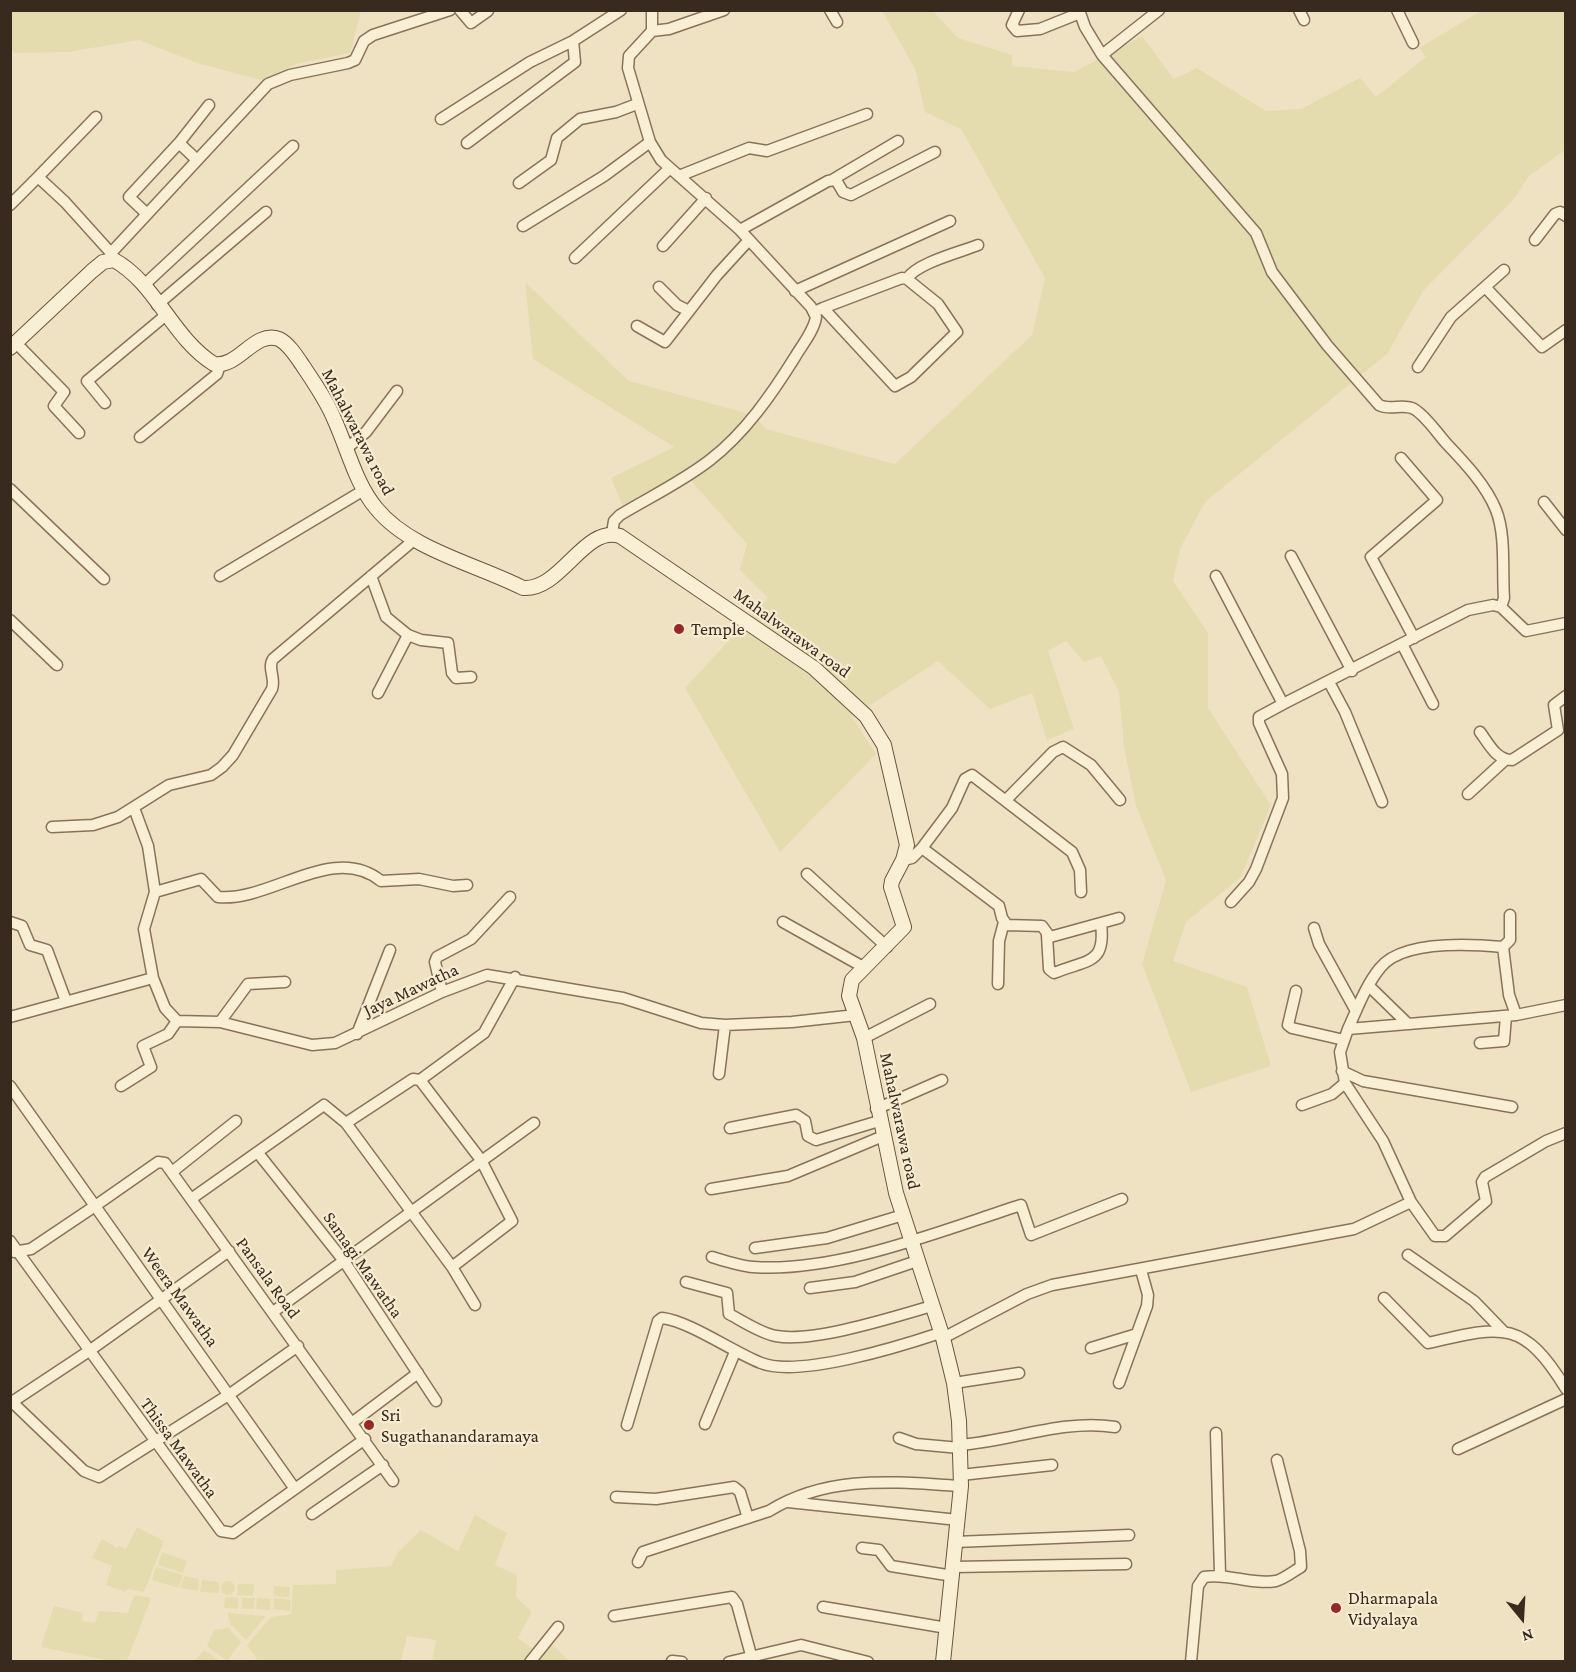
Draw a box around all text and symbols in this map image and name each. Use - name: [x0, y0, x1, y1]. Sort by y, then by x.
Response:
- street label: Mahalwarawa road: [317, 365, 399, 499]
- street label: Mahalwarawa road: [729, 583, 855, 683]
- place label: Temple: [691, 618, 745, 640]
- marker: Temple: [672, 622, 686, 636]
- street label: Jaya Mawatha: [360, 959, 462, 1021]
- street label: Mahalwarawa road: [875, 1051, 925, 1191]
- street label: Samagi Mawatha: [318, 1208, 408, 1322]
- street label: Pansala Road: [231, 1233, 305, 1323]
- street label: Weera Mawatha: [137, 1243, 223, 1351]
- street label: Thissa Mawatha: [135, 1394, 223, 1502]
- place label: Sri Sugathanandaramaya: [381, 1404, 539, 1446]
- marker: Sri Sugathanandaramaya: [362, 1418, 376, 1432]
- place label: Dharmapala Vidyalaya: [1348, 1587, 1438, 1630]
- north arrow: [1492, 1588, 1552, 1648]
- marker: Dharmapala Vidyalaya: [1329, 1601, 1343, 1615]
- text: N: [1520, 1626, 1536, 1645]

